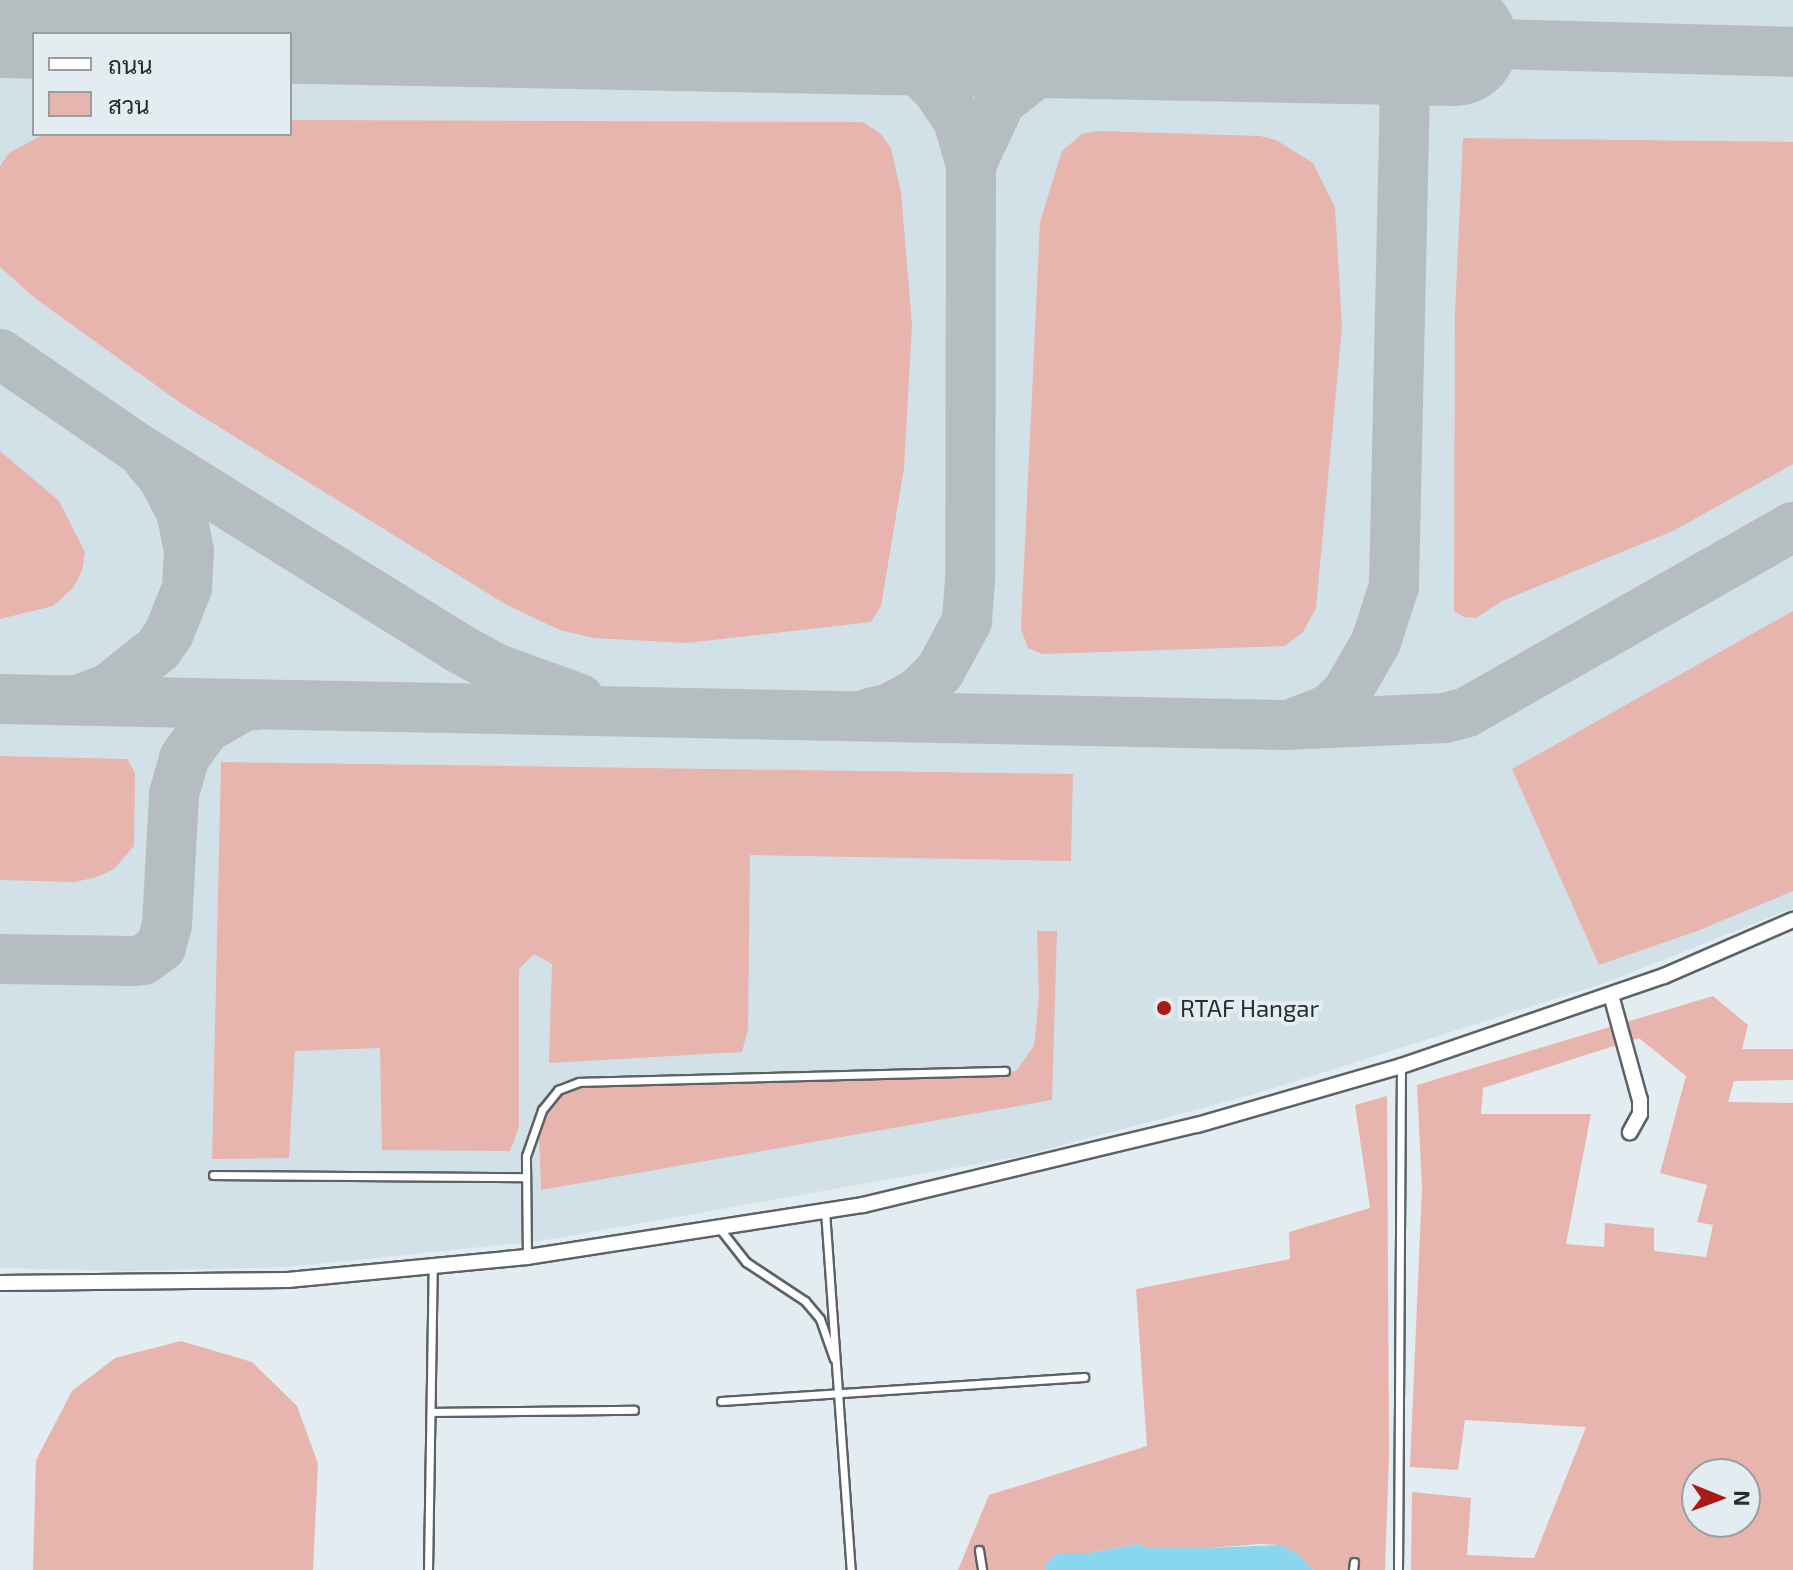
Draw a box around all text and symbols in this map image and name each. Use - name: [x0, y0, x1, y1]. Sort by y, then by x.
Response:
- legend: [32, 32, 292, 136]
- text: ถนน: [108, 50, 153, 79]
- text: สวน: [108, 90, 150, 119]
- place label: RTAF Hangar: [1180, 994, 1320, 1022]
- marker: RTAF Hangar: [1155, 999, 1173, 1017]
- north arrow: [1681, 1458, 1761, 1538]
- text: N: [1730, 1490, 1756, 1507]

